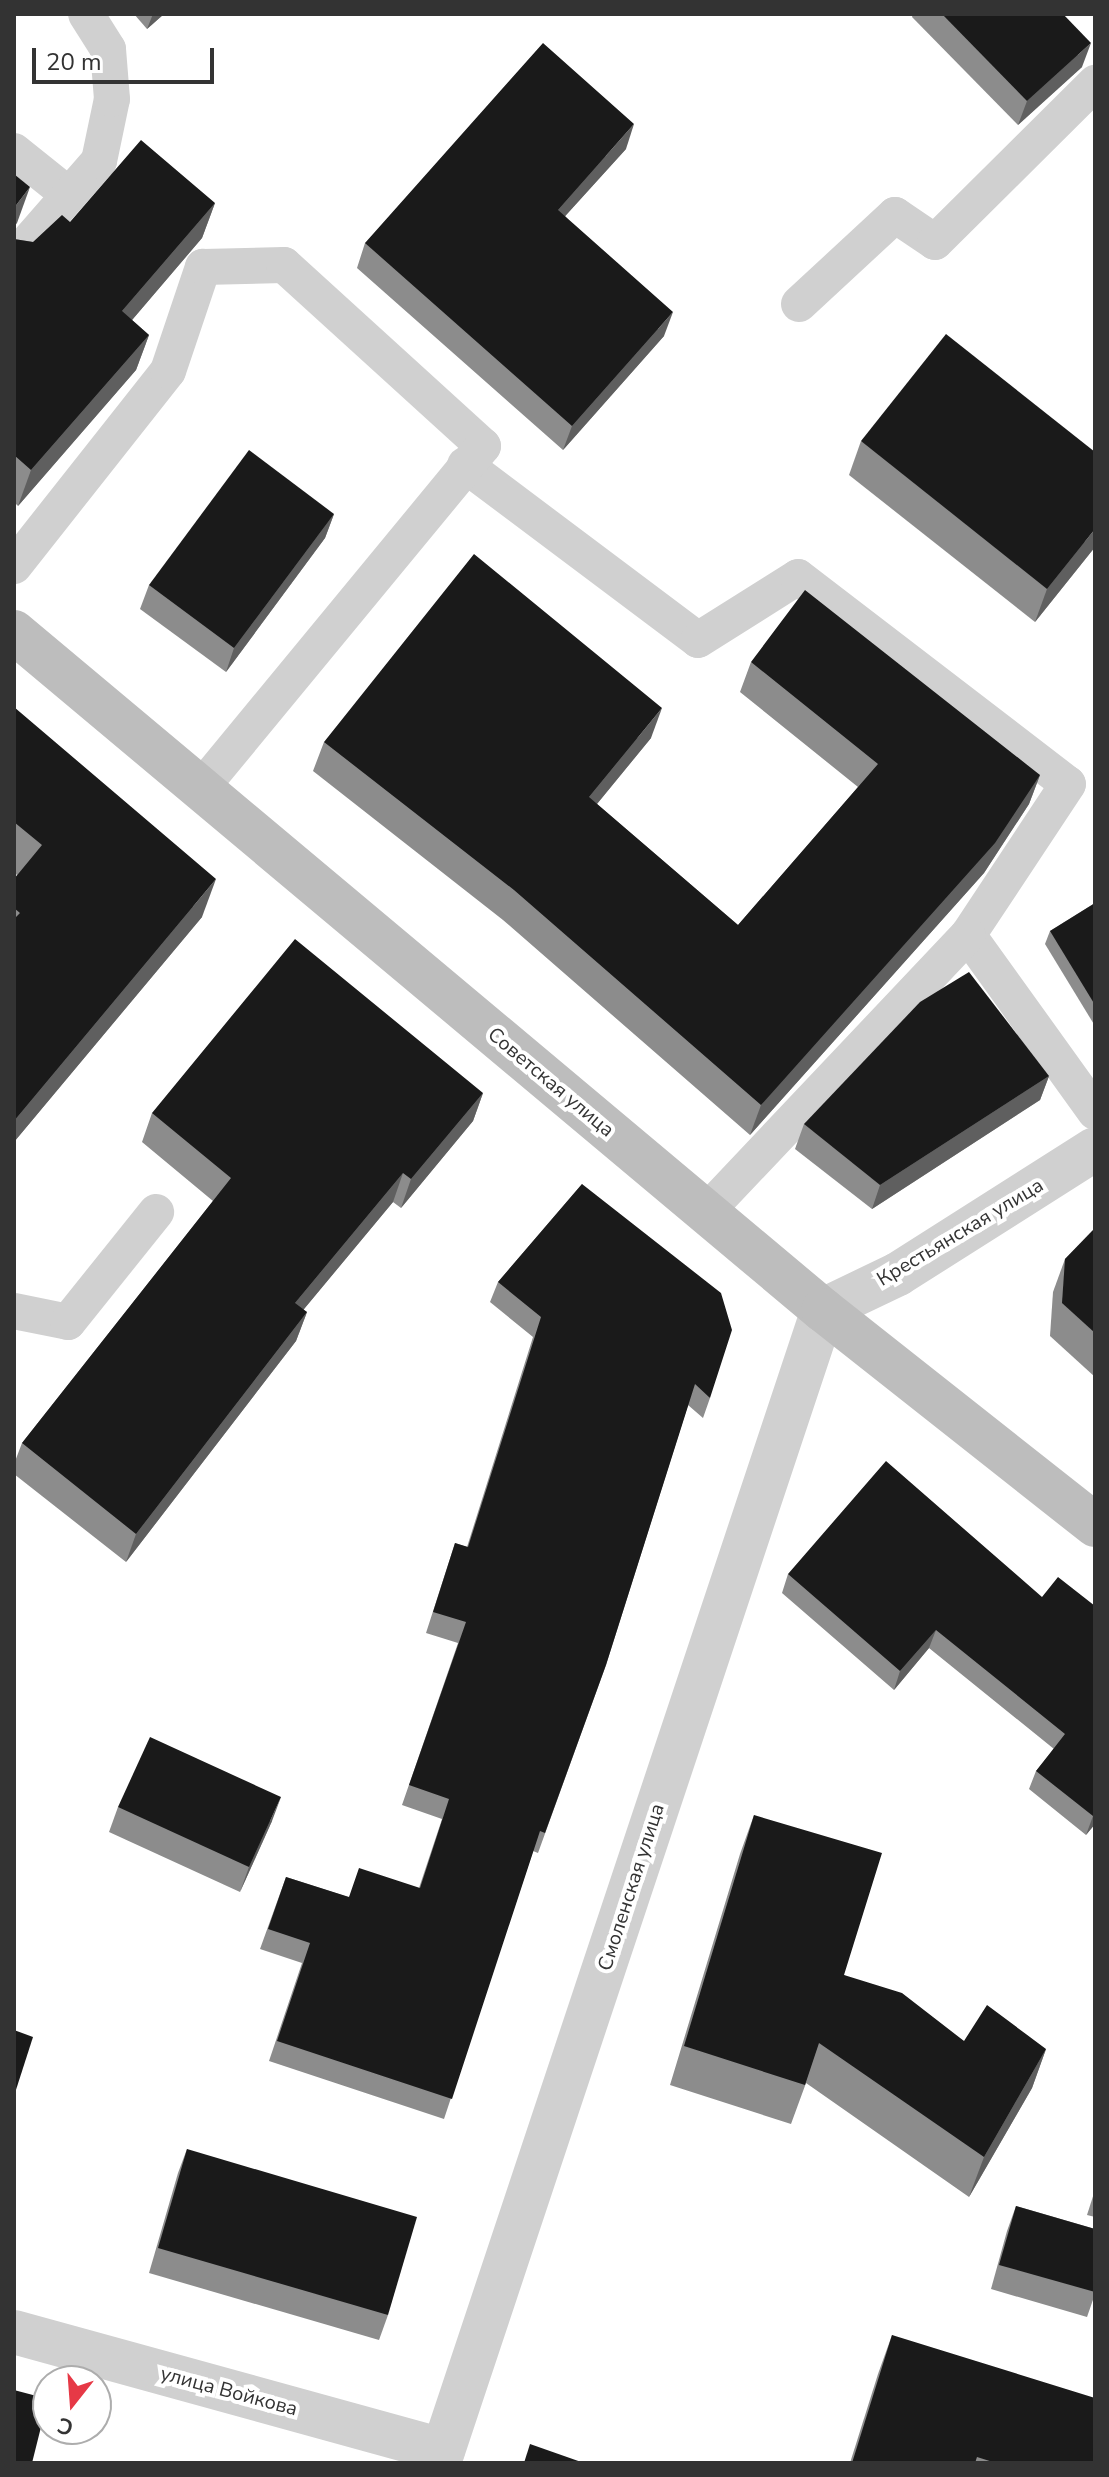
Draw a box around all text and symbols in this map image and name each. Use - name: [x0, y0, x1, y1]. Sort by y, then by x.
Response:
- scale bar: [36, 32, 218, 82]
- text: 20 m: [46, 46, 102, 78]
- street label: Советская улица: [483, 1022, 619, 1142]
- street label: Крестьянская улица: [872, 1173, 1048, 1291]
- street label: Смоленская улица: [593, 1800, 669, 1974]
- street label: улица Войкова: [158, 2361, 300, 2421]
- north arrow: [32, 2365, 112, 2445]
- text: С: [54, 2410, 77, 2443]

